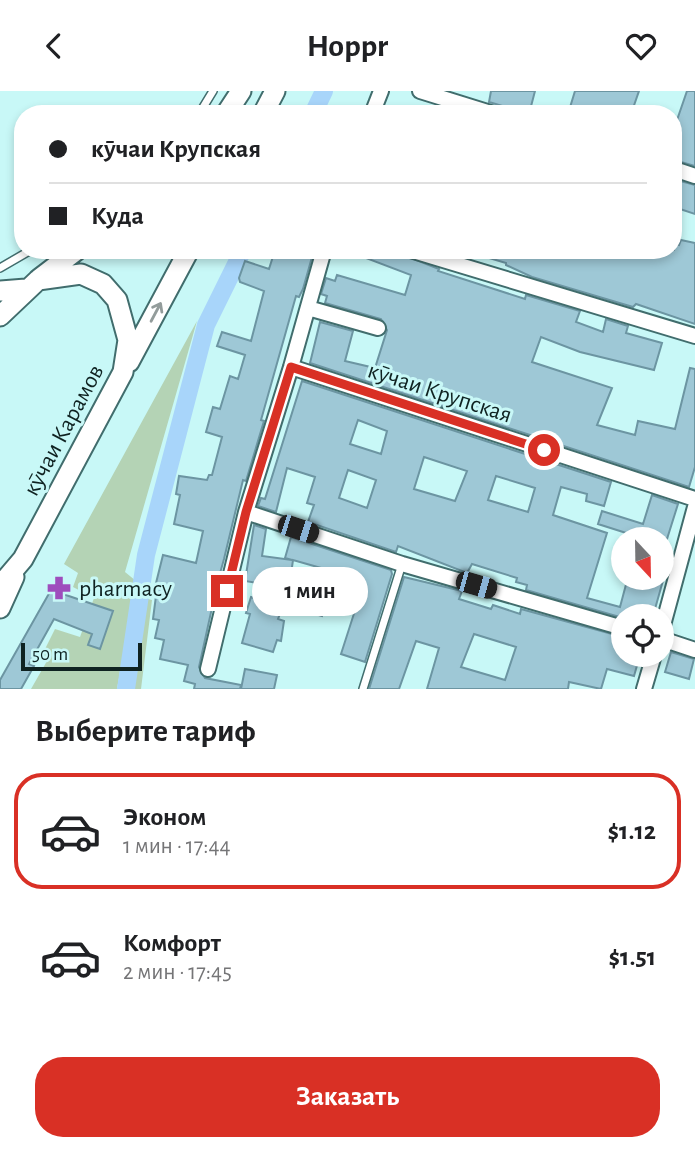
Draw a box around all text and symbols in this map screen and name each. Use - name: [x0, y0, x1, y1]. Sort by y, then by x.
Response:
- icon: back: [35, 27, 73, 65]
- icon: heart: [622, 27, 660, 65]
- text: Hoppr: [307, 30, 388, 62]
- text: кӯчаи Крупская: [91, 136, 261, 162]
- text: Куда: [91, 203, 144, 229]
- one-way arrow: [149, 302, 163, 323]
- street label: кӯчаи Крупская: [365, 358, 515, 428]
- street label: кӯчаи Карамов: [19, 361, 108, 500]
- route start: [528, 434, 560, 466]
- car: [275, 513, 322, 545]
- north arrow: [611, 527, 674, 590]
- map controls: [611, 527, 674, 667]
- callout: 1 мин: [252, 567, 367, 615]
- car: [453, 569, 500, 601]
- pharmacy icon: pharmacy: [45, 574, 73, 602]
- route end: [211, 575, 243, 607]
- place label: pharmacy: [79, 577, 172, 601]
- text: 1 мин: [284, 580, 336, 603]
- button: locate: [611, 604, 674, 667]
- scale bar: [21, 640, 142, 672]
- text: 50 m: [32, 645, 68, 664]
- text: Выберите тариф: [35, 715, 256, 747]
- icon: car: [39, 800, 102, 863]
- text: Эконом: [123, 804, 206, 830]
- text: $1.12: [607, 818, 656, 844]
- text: 1 мин · 17:44: [123, 835, 231, 858]
- icon: car: [39, 926, 102, 989]
- text: Комфорт: [123, 930, 221, 956]
- text: $1.51: [608, 944, 656, 970]
- text: 2 мин · 17:45: [123, 961, 232, 984]
- button: Заказать: [35, 1057, 660, 1137]

